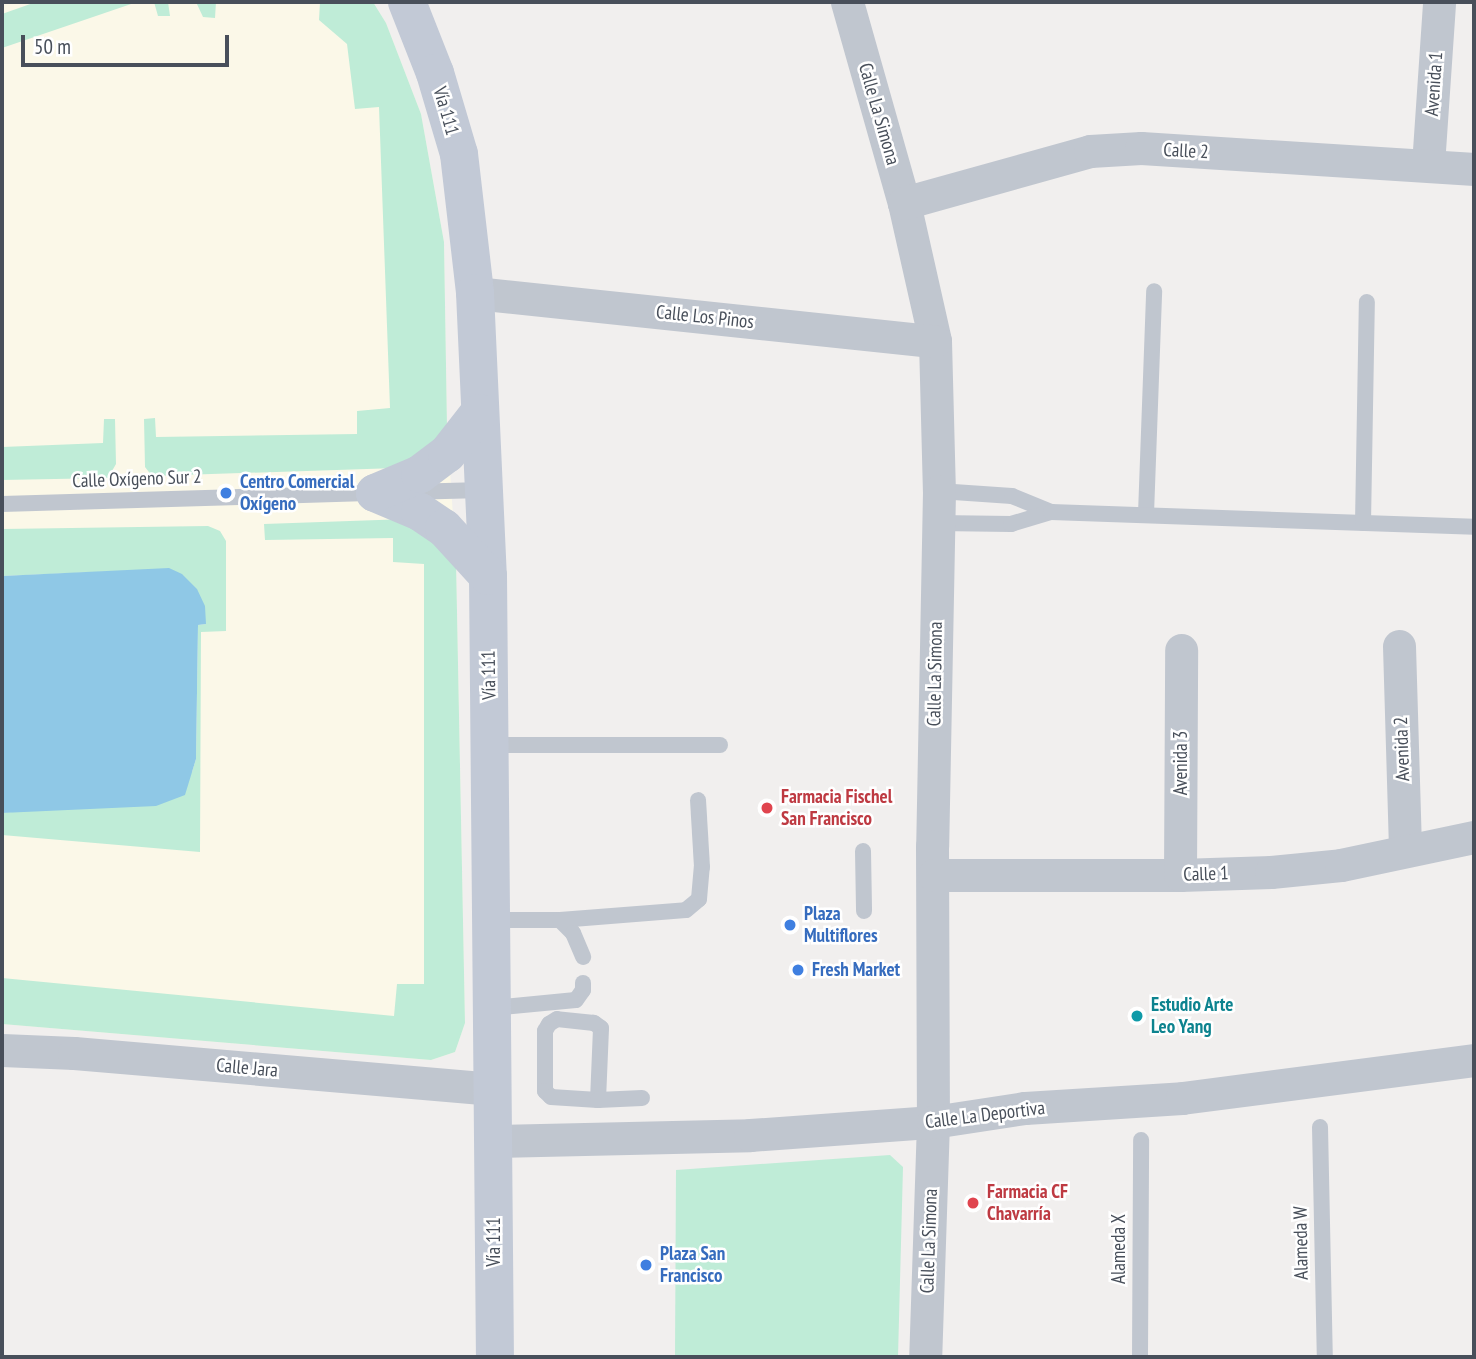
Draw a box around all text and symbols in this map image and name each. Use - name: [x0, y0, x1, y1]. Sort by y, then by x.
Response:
- scale bar: [24, 21, 233, 65]
- text: 50 m: [34, 33, 71, 60]
- street label: Avenida 1: [1420, 51, 1448, 117]
- street label: Calle La Simona: [854, 60, 904, 168]
- street label: Vía 111: [428, 84, 464, 138]
- street label: Calle 2: [1163, 138, 1209, 164]
- street label: Calle Los Pinos: [655, 301, 755, 333]
- street label: Calle Oxígeno Sur 2: [72, 465, 202, 493]
- place label: Centro Comercial Oxígeno: [240, 471, 355, 515]
- marker: Centro Comercial Oxígeno: [218, 485, 234, 501]
- street label: Calle La Simona: [923, 621, 947, 727]
- street label: Vía 111: [477, 650, 501, 700]
- street label: Avenida 2: [1389, 716, 1415, 782]
- street label: Avenida 3: [1170, 731, 1192, 795]
- place label: Farmacia Fischel San Francisco: [781, 786, 892, 830]
- marker: Farmacia Fischel San Francisco: [759, 800, 775, 816]
- street label: Calle 1: [1183, 862, 1229, 886]
- place label: Plaza Multiflores: [804, 903, 878, 947]
- marker: Plaza Multiflores: [782, 917, 798, 933]
- place label: Fresh Market: [812, 959, 900, 981]
- marker: Fresh Market: [790, 962, 806, 978]
- place label: Estudio Arte Leo Yang: [1151, 994, 1234, 1038]
- marker: Estudio Arte Leo Yang: [1129, 1008, 1145, 1024]
- street label: Calle Jara: [215, 1054, 279, 1082]
- street label: Calle La Deportiva: [924, 1096, 1046, 1134]
- place label: Farmacia CF Chavarría: [987, 1181, 1068, 1225]
- street label: Calle La Simona: [916, 1188, 942, 1294]
- marker: Farmacia CF Chavarría: [965, 1195, 981, 1211]
- street label: Alameda W: [1289, 1206, 1313, 1280]
- street label: Alameda X: [1108, 1214, 1130, 1284]
- street label: Vía 111: [483, 1217, 505, 1267]
- place label: Plaza San Francisco: [660, 1243, 725, 1287]
- marker: Plaza San Francisco: [638, 1257, 654, 1273]

